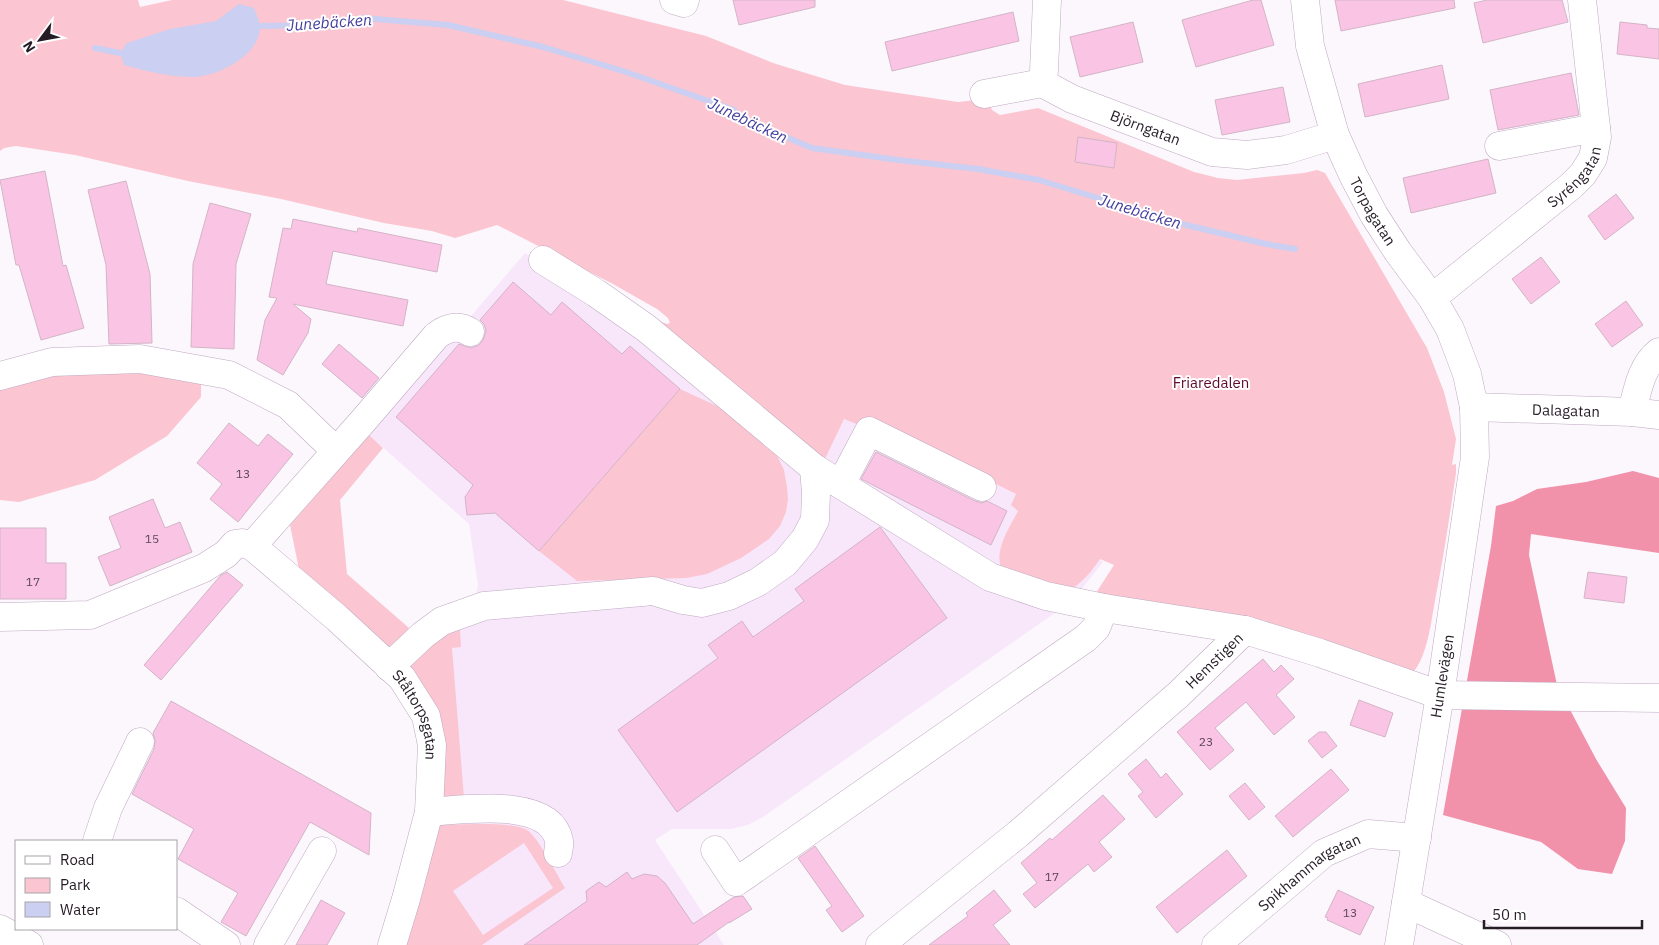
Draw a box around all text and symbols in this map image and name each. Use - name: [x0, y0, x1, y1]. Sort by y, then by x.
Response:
- water label: Junebäcken: [286, 9, 372, 35]
- north arrow: [15, 15, 65, 65]
- text: N: [19, 38, 39, 56]
- water label: Junebäcken: [705, 93, 791, 147]
- street label: Björngatan: [1108, 105, 1184, 149]
- street label: Syréngatan: [1543, 145, 1605, 211]
- street label: Torpagatan: [1346, 174, 1401, 249]
- water label: Junebäcken: [1096, 189, 1184, 233]
- park label: Friaredalen: [1173, 373, 1249, 392]
- street label: Dalagatan: [1532, 399, 1600, 420]
- house number: 13: [236, 466, 250, 481]
- house number: 15: [145, 531, 159, 546]
- house number: 17: [26, 574, 40, 589]
- street label: Hemstigen: [1181, 628, 1247, 692]
- street label: Humlevägen: [1426, 633, 1458, 719]
- street label: Ståltorpsgatan: [389, 665, 442, 760]
- house number: 23: [1199, 734, 1213, 749]
- street label: Spikhammargatan: [1254, 829, 1363, 915]
- legend: [15, 840, 178, 930]
- text: Road: [60, 850, 95, 869]
- house number: 17: [1045, 869, 1059, 884]
- text: Park: [60, 875, 90, 894]
- scale bar: [1484, 898, 1642, 930]
- text: Water: [60, 900, 101, 919]
- house number: 13: [1343, 905, 1357, 920]
- text: 50 m: [1492, 905, 1527, 924]

